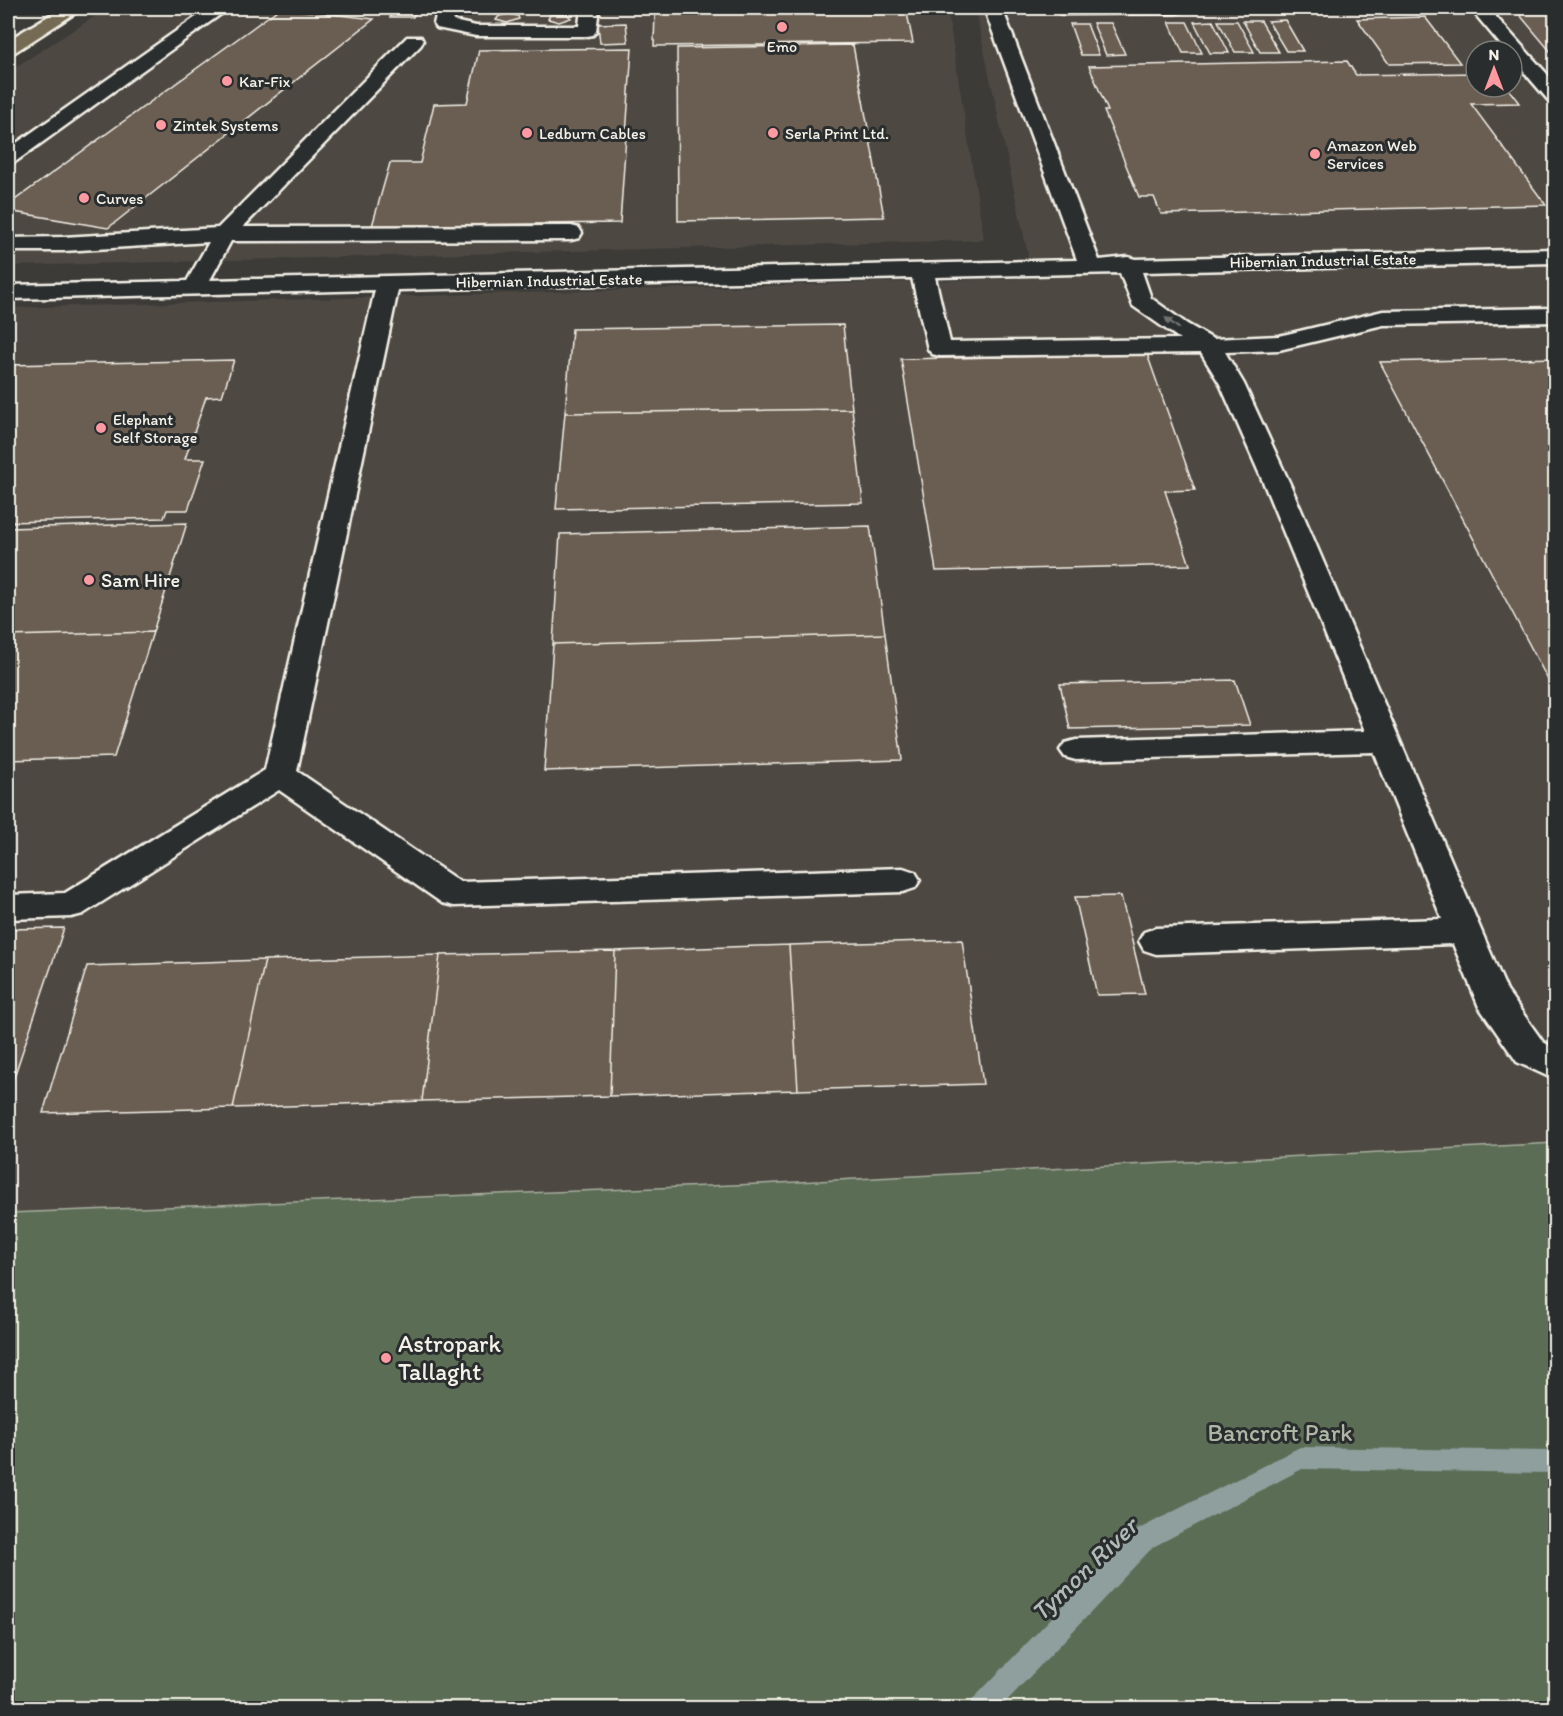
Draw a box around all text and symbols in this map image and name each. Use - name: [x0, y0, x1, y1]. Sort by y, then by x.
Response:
- marker: Emo: [775, 20, 789, 34]
- place label: Emo: [767, 37, 797, 56]
- north arrow: [1464, 39, 1524, 99]
- text: N: [1489, 45, 1499, 64]
- place label: Kar-Fix: [239, 72, 291, 91]
- marker: Kar-Fix: [220, 74, 234, 88]
- place label: Zintek Systems: [173, 116, 278, 135]
- marker: Zintek Systems: [154, 118, 168, 132]
- place label: Ledburn Cables: [539, 124, 646, 143]
- place label: Serla Print Ltd.: [785, 124, 889, 143]
- marker: Ledburn Cables: [520, 126, 534, 140]
- marker: Serla Print Ltd.: [766, 126, 780, 140]
- place label: Amazon Web Services: [1327, 136, 1417, 173]
- marker: Amazon Web Services: [1308, 147, 1322, 161]
- place label: Curves: [96, 189, 144, 208]
- marker: Curves: [77, 191, 91, 205]
- street label: Hibernian Industrial Estate: [1229, 249, 1417, 272]
- street label: Hibernian Industrial Estate: [455, 269, 643, 292]
- one-way arrow: [1164, 317, 1179, 329]
- place label: Elephant Self Storage: [113, 410, 197, 447]
- marker: Elephant Self Storage: [94, 421, 108, 435]
- place label: Sam Hire: [101, 568, 180, 592]
- marker: Sam Hire: [82, 573, 96, 587]
- place label: Astropark Tallaght: [398, 1329, 501, 1386]
- marker: Astropark Tallaght: [379, 1351, 393, 1365]
- park label: Bancroft Park: [1207, 1418, 1353, 1447]
- water label: Tymon River: [1024, 1508, 1146, 1628]

